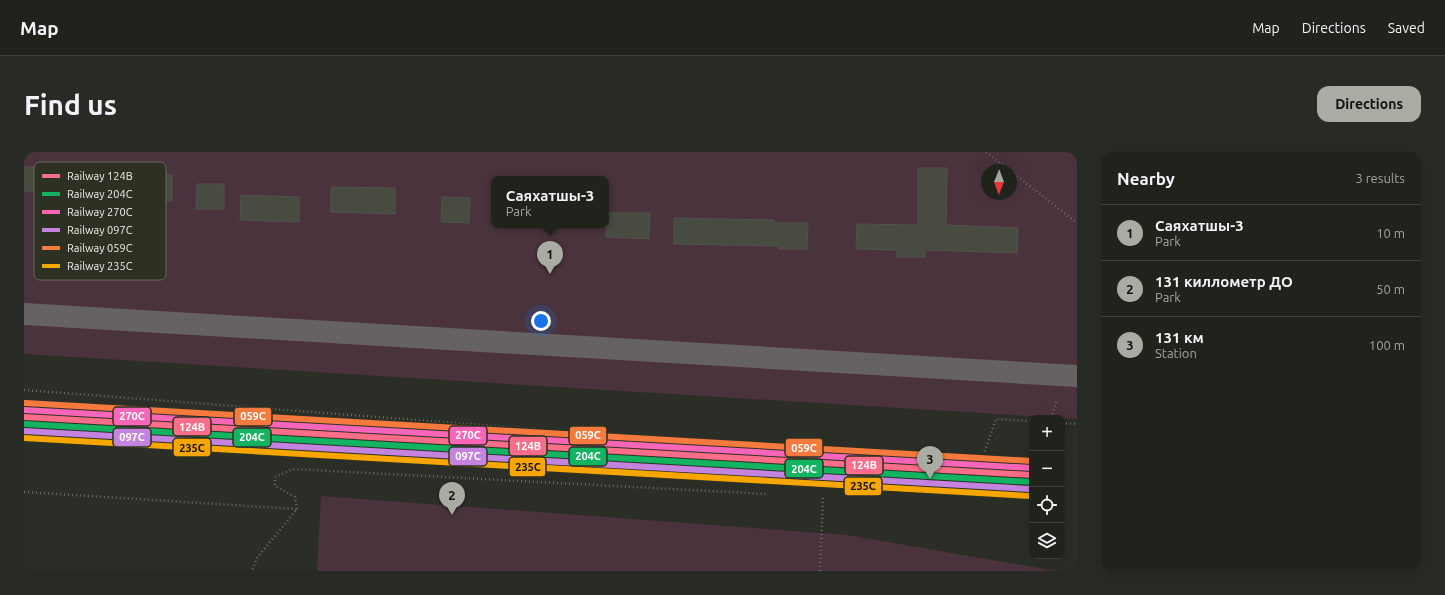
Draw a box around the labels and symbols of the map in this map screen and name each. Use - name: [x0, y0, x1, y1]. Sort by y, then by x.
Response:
- legend: [34, 162, 166, 280]
- north arrow: [981, 164, 1017, 200]
- text: Railway 124В: [67, 170, 133, 182]
- text: Railway 204С: [67, 188, 133, 200]
- text: Railway 270С: [67, 206, 133, 218]
- text: Railway 097С: [67, 224, 133, 236]
- pin: 1: [537, 241, 563, 274]
- text: Railway 059С: [67, 242, 133, 254]
- text: Railway 235С: [67, 260, 133, 272]
- your location: [531, 311, 551, 331]
- line badge: 270С: [113, 407, 151, 426]
- line badge: 059С: [234, 407, 272, 426]
- text: 270С: [119, 410, 145, 422]
- text: 059С: [240, 410, 266, 422]
- line badge: 124В: [173, 417, 211, 436]
- text: 124В: [179, 421, 205, 433]
- line badge: 270С: [449, 426, 487, 445]
- line badge: 059С: [569, 426, 607, 445]
- line badge: 097С: [113, 428, 151, 447]
- line badge: 204С: [233, 428, 271, 447]
- text: 270С: [455, 429, 481, 441]
- text: 059С: [575, 429, 601, 441]
- text: 097С: [119, 431, 145, 443]
- text: 204С: [239, 431, 265, 443]
- line badge: 124В: [509, 436, 547, 456]
- line badge: 235С: [173, 438, 211, 457]
- line badge: 059С: [785, 438, 823, 457]
- text: 124В: [515, 440, 541, 452]
- text: 235С: [179, 442, 205, 454]
- text: 059С: [791, 442, 817, 454]
- pin: 3: [917, 446, 943, 479]
- line badge: 097С: [449, 447, 487, 466]
- line badge: 204С: [569, 447, 607, 466]
- text: 097С: [455, 450, 481, 462]
- text: 204С: [575, 450, 601, 462]
- line badge: 124В: [845, 456, 883, 475]
- line badge: 235С: [509, 457, 546, 477]
- line badge: 204С: [785, 459, 823, 478]
- text: 124В: [851, 459, 877, 471]
- text: 235С: [515, 461, 541, 473]
- text: 204С: [791, 463, 817, 475]
- line badge: 235С: [844, 477, 882, 496]
- text: 235С: [850, 480, 876, 492]
- pin: 2: [439, 482, 465, 515]

